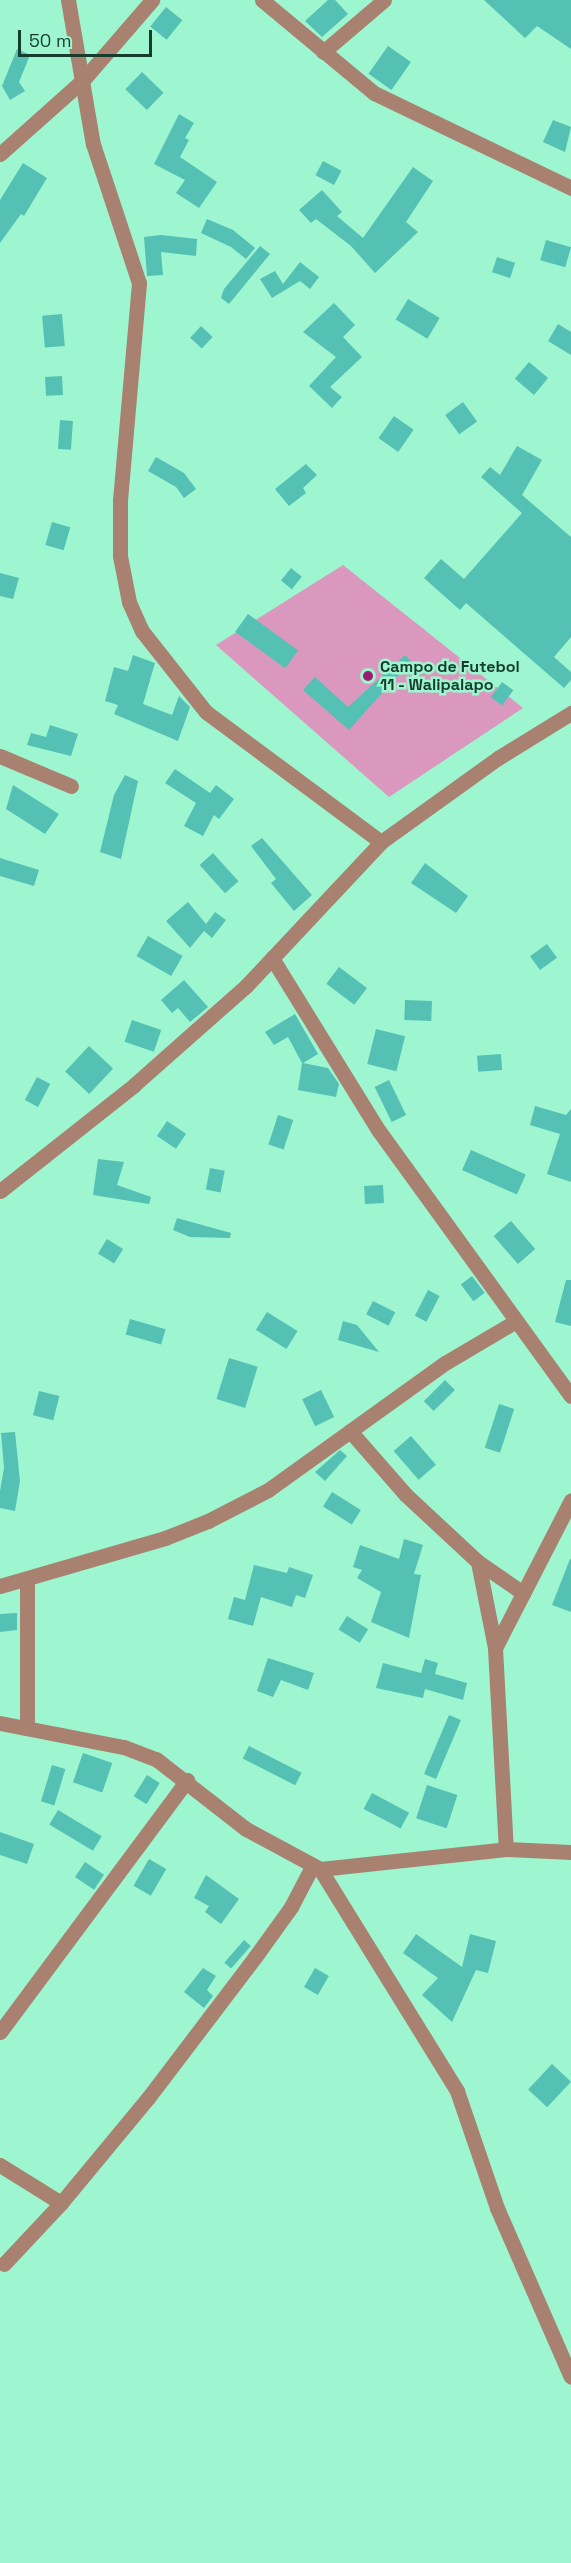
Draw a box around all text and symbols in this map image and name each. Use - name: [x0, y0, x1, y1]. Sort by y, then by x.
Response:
- scale bar: [21, 18, 154, 56]
- text: 50 m: [29, 29, 71, 52]
- place label: Campo de Futebol 11 - Walipalapo: [380, 657, 520, 695]
- marker: Campo de Futebol 11 - Walipalapo: [361, 669, 375, 683]

